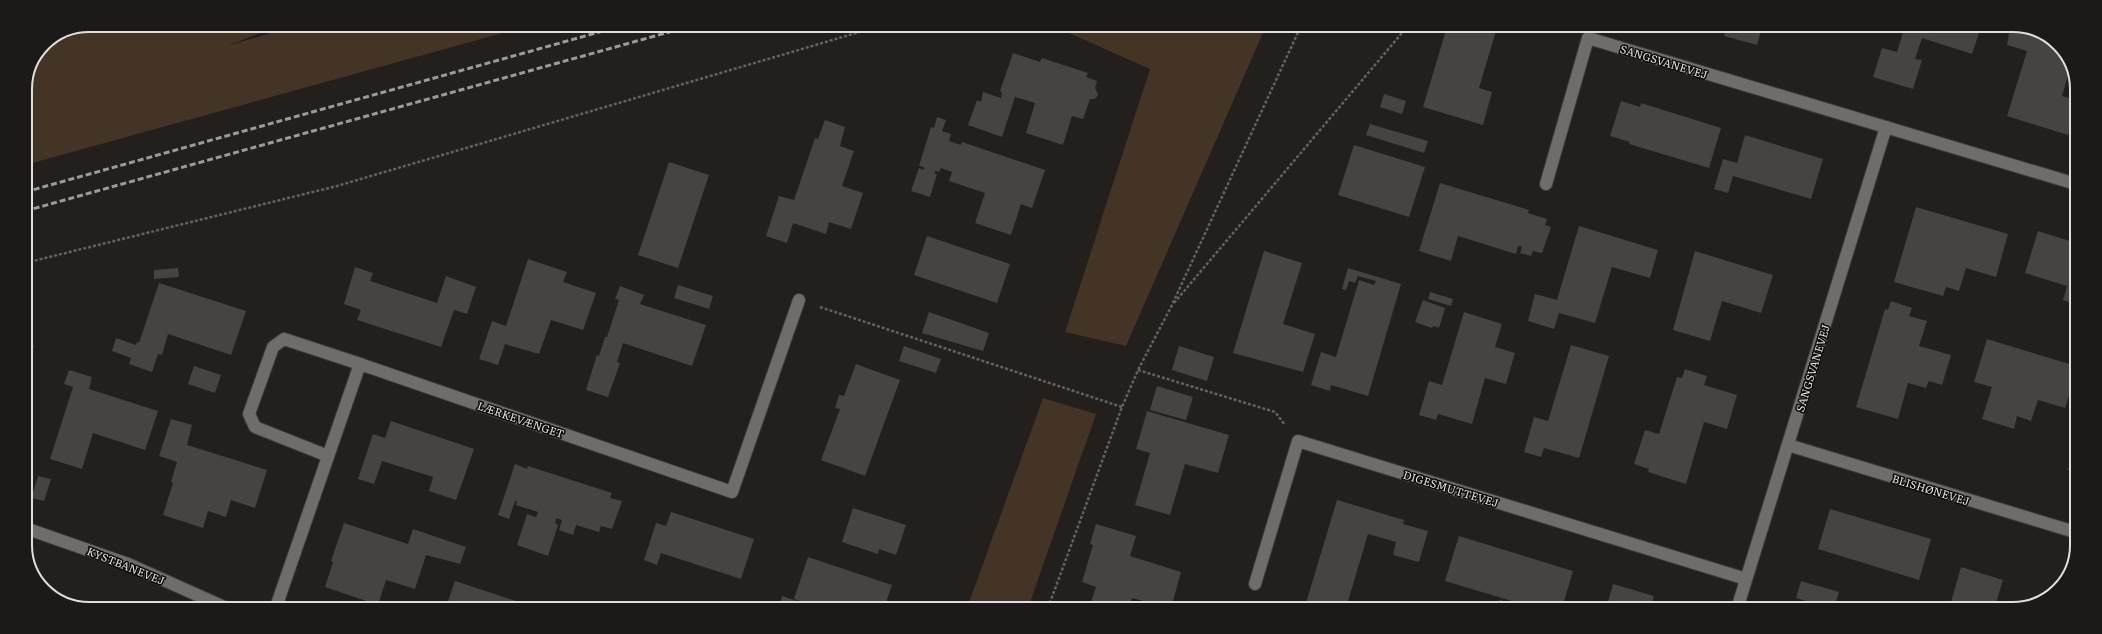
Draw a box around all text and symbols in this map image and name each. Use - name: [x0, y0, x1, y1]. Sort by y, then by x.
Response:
- street label: SANGSVANEVEJ: [1618, 40, 1710, 82]
- street label: SANGSVANEVEJ: [1791, 322, 1833, 414]
- street label: LÆRKEVÆNGET: [475, 397, 567, 441]
- street label: DIGESMUTTEVEJ: [1401, 466, 1501, 510]
- street label: BLISHØNEVEJ: [1890, 470, 1972, 508]
- street label: KYSTBANEVEJ: [85, 542, 167, 588]

